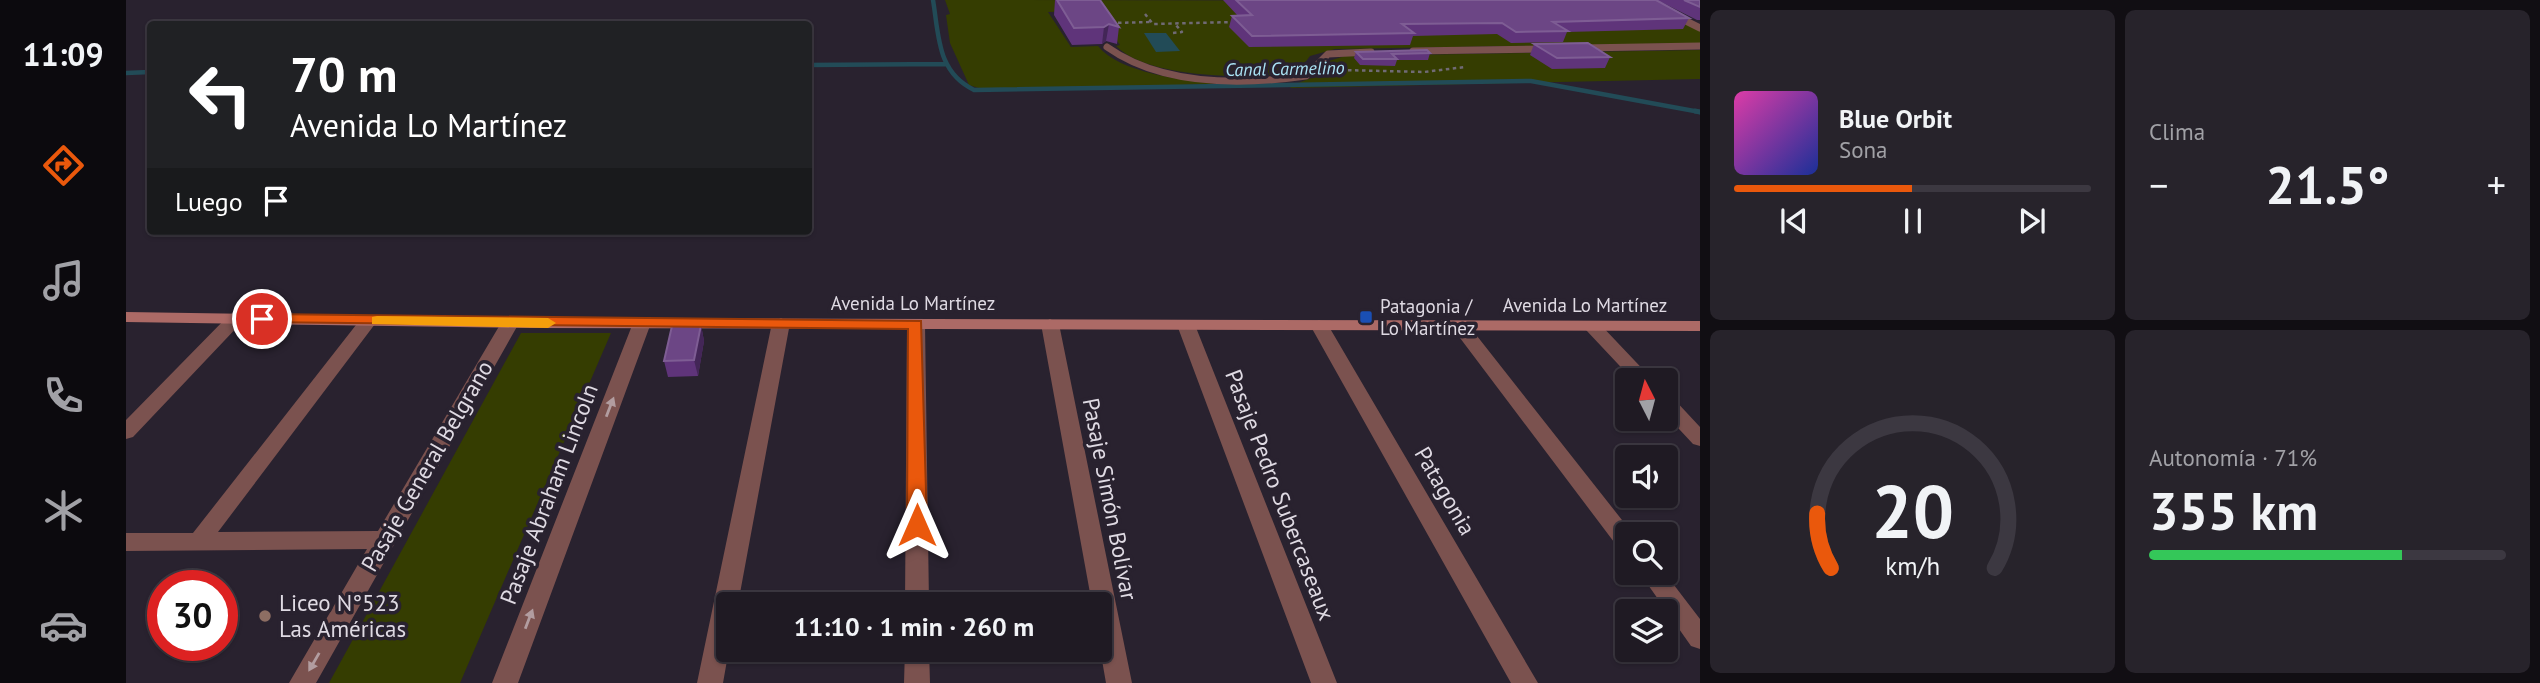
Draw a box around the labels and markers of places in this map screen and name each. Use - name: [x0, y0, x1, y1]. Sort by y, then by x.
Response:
- pin: [232, 289, 292, 349]
- place label: Patagonia / Lo Martínez: [1380, 294, 1475, 340]
- marker: Patagonia / Lo Martínez: [1358, 309, 1374, 325]
- place label: Liceo N°523 Las Américas: [279, 588, 406, 643]
- marker: Liceo N°523 Las Américas: [257, 608, 273, 624]

